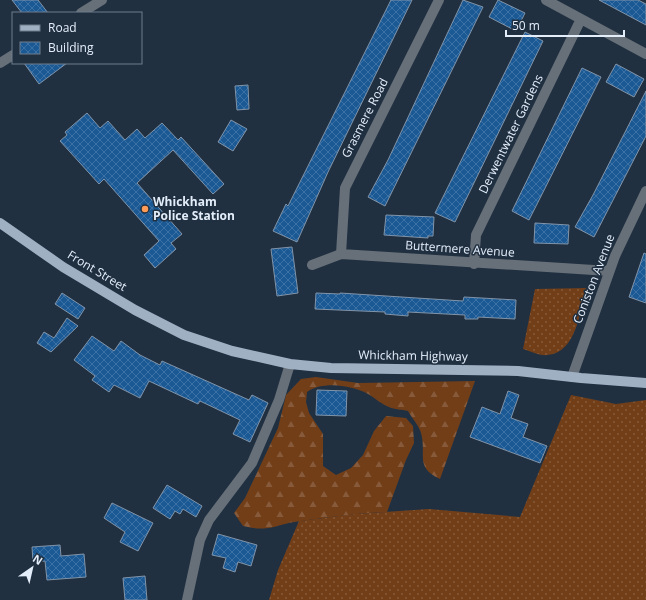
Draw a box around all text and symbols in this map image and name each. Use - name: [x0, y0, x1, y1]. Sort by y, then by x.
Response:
- legend: [12, 12, 142, 64]
- scale bar: [506, 12, 624, 38]
- text: 50 m: [512, 17, 540, 34]
- text: Road: [48, 19, 77, 36]
- text: Building: [48, 39, 94, 56]
- street label: Derwentwater Gardens: [474, 71, 547, 196]
- street label: Grasmere Road: [337, 75, 392, 161]
- place label: Whickham Police Station: [153, 193, 235, 224]
- marker: Whickham Police Station: [140, 204, 150, 214]
- street label: Coniston Avenue: [569, 231, 619, 326]
- street label: Buttermere Avenue: [405, 236, 516, 261]
- street label: Front Street: [64, 246, 130, 295]
- street label: Whickham Highway: [358, 346, 469, 365]
- north arrow: [12, 548, 52, 588]
- text: N: [30, 551, 46, 568]

